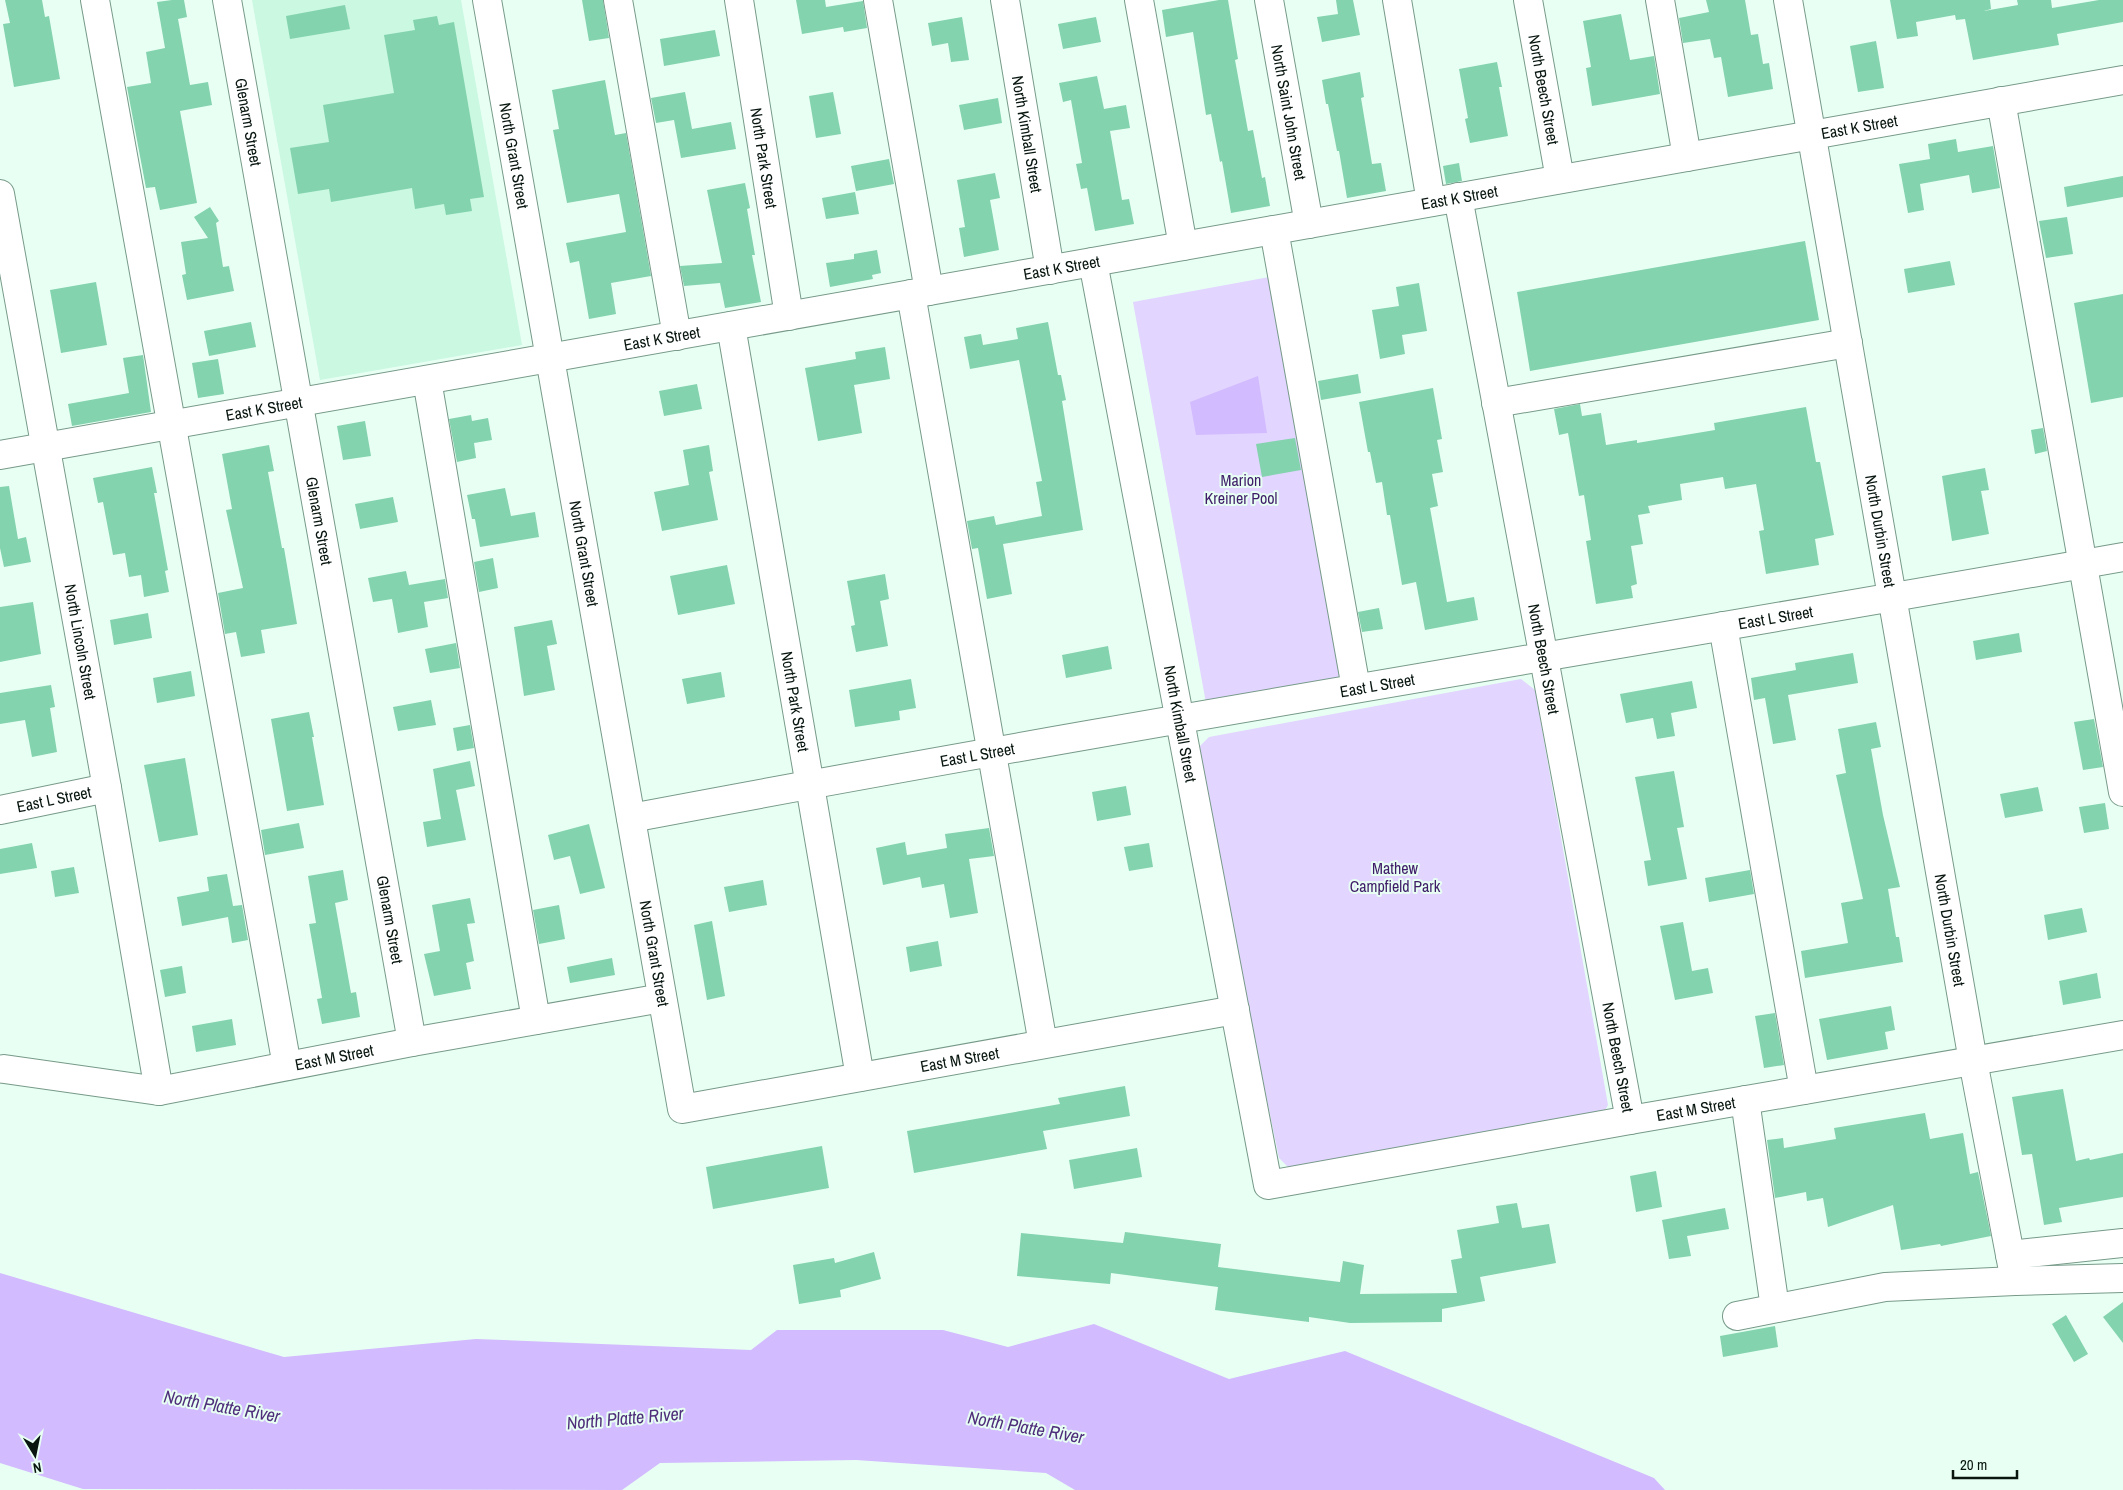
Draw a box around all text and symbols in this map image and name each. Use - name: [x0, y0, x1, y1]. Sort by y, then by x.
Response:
- street label: North Beech Street: [1523, 33, 1565, 147]
- street label: North Saint John Street: [1266, 43, 1312, 182]
- street label: North Kimball Street: [1007, 74, 1048, 195]
- street label: Glenarm Street: [230, 76, 267, 168]
- street label: North Grant Street: [494, 101, 535, 211]
- street label: North Park Street: [745, 106, 783, 210]
- street label: East K Street: [1819, 109, 1900, 144]
- street label: East K Street: [1419, 180, 1500, 215]
- street label: East K Street: [1022, 250, 1102, 285]
- street label: East K Street: [622, 320, 702, 356]
- street label: East K Street: [224, 391, 304, 426]
- park label: Marion Kreiner Pool: [1205, 469, 1278, 509]
- street label: North Durbin Street: [1860, 473, 1901, 589]
- street label: Glenarm Street: [301, 475, 338, 567]
- street label: North Grant Street: [564, 499, 605, 609]
- street label: North Lincoln Street: [59, 582, 102, 702]
- street label: East L Street: [1736, 600, 1815, 635]
- street label: North Beech Street: [1523, 602, 1565, 716]
- street label: North Park Street: [776, 650, 815, 754]
- street label: North Kimball Street: [1159, 664, 1202, 784]
- street label: East L Street: [1338, 668, 1417, 702]
- street label: East L Street: [938, 737, 1017, 772]
- street label: East L Street: [15, 780, 93, 817]
- park label: Mathew Campfield Park: [1350, 857, 1441, 897]
- street label: North Durbin Street: [1930, 872, 1971, 988]
- street label: Glenarm Street: [372, 874, 409, 966]
- street label: North Grant Street: [635, 899, 675, 1008]
- street label: North Beech Street: [1597, 1000, 1639, 1114]
- street label: East M Street: [293, 1039, 376, 1075]
- street label: East M Street: [918, 1041, 1001, 1077]
- street label: East M Street: [1655, 1091, 1737, 1126]
- water label: North Platte River: [162, 1384, 283, 1429]
- water label: North Platte River: [565, 1400, 686, 1436]
- water label: North Platte River: [966, 1405, 1087, 1450]
- north arrow: [10, 1430, 60, 1480]
- scale bar: [1953, 1448, 2017, 1480]
- text: 20 m: [1960, 1454, 1987, 1475]
- text: N: [32, 1458, 43, 1477]

